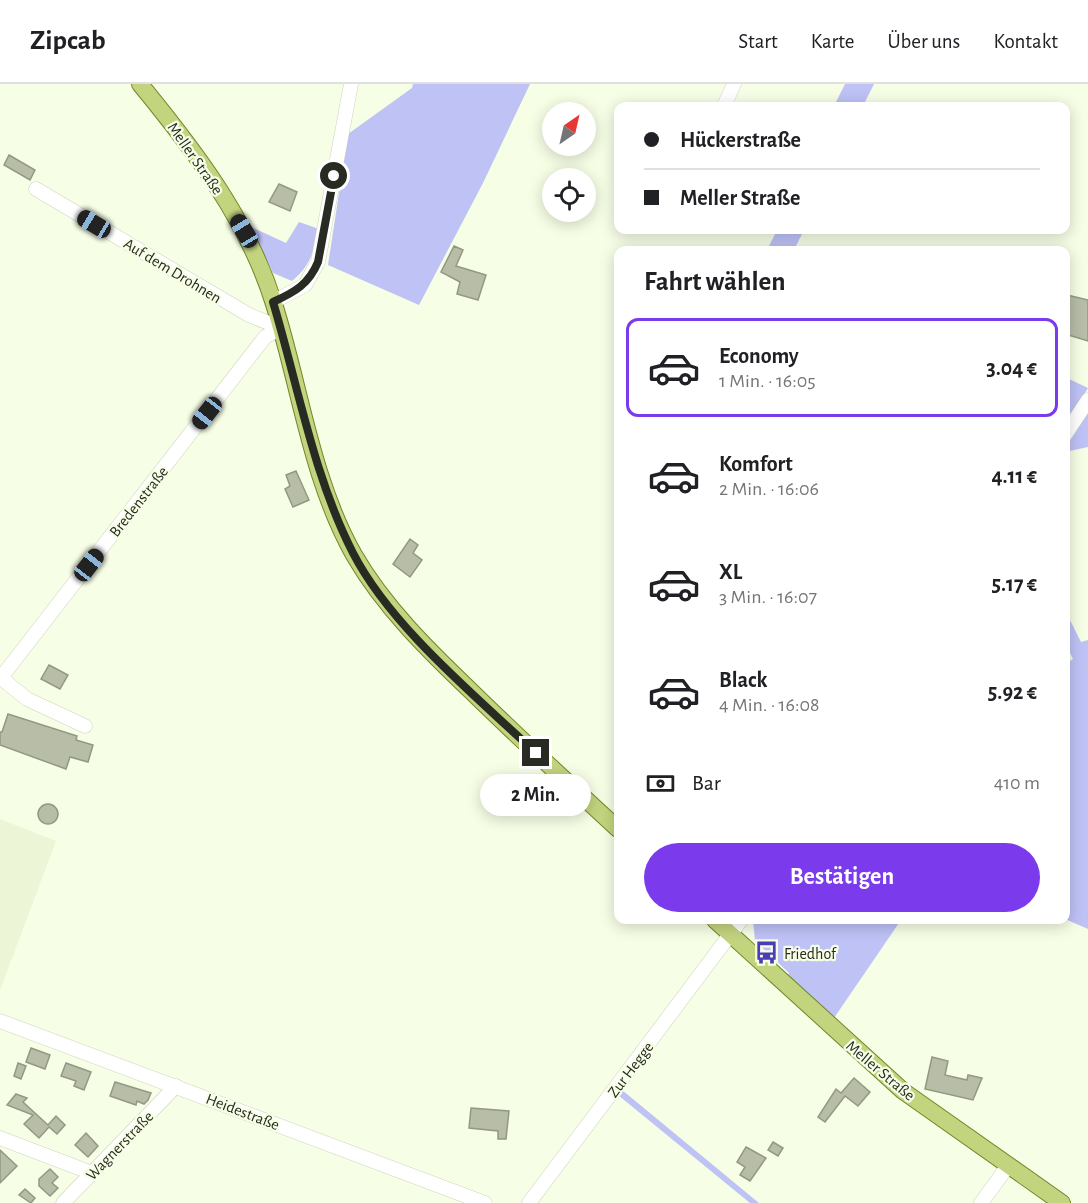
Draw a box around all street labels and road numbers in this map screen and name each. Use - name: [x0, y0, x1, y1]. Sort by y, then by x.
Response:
- street label: Meller Straße: [165, 120, 226, 198]
- street label: Auf dem Drohnen: [121, 235, 224, 306]
- street label: Bredenstraße: [106, 463, 171, 540]
- street label: Meller Straße: [843, 1038, 918, 1104]
- street label: Zur Hegge: [605, 1039, 657, 1100]
- street label: Heidestraße: [204, 1091, 282, 1133]
- street label: Wagnerstraße: [83, 1108, 156, 1183]

